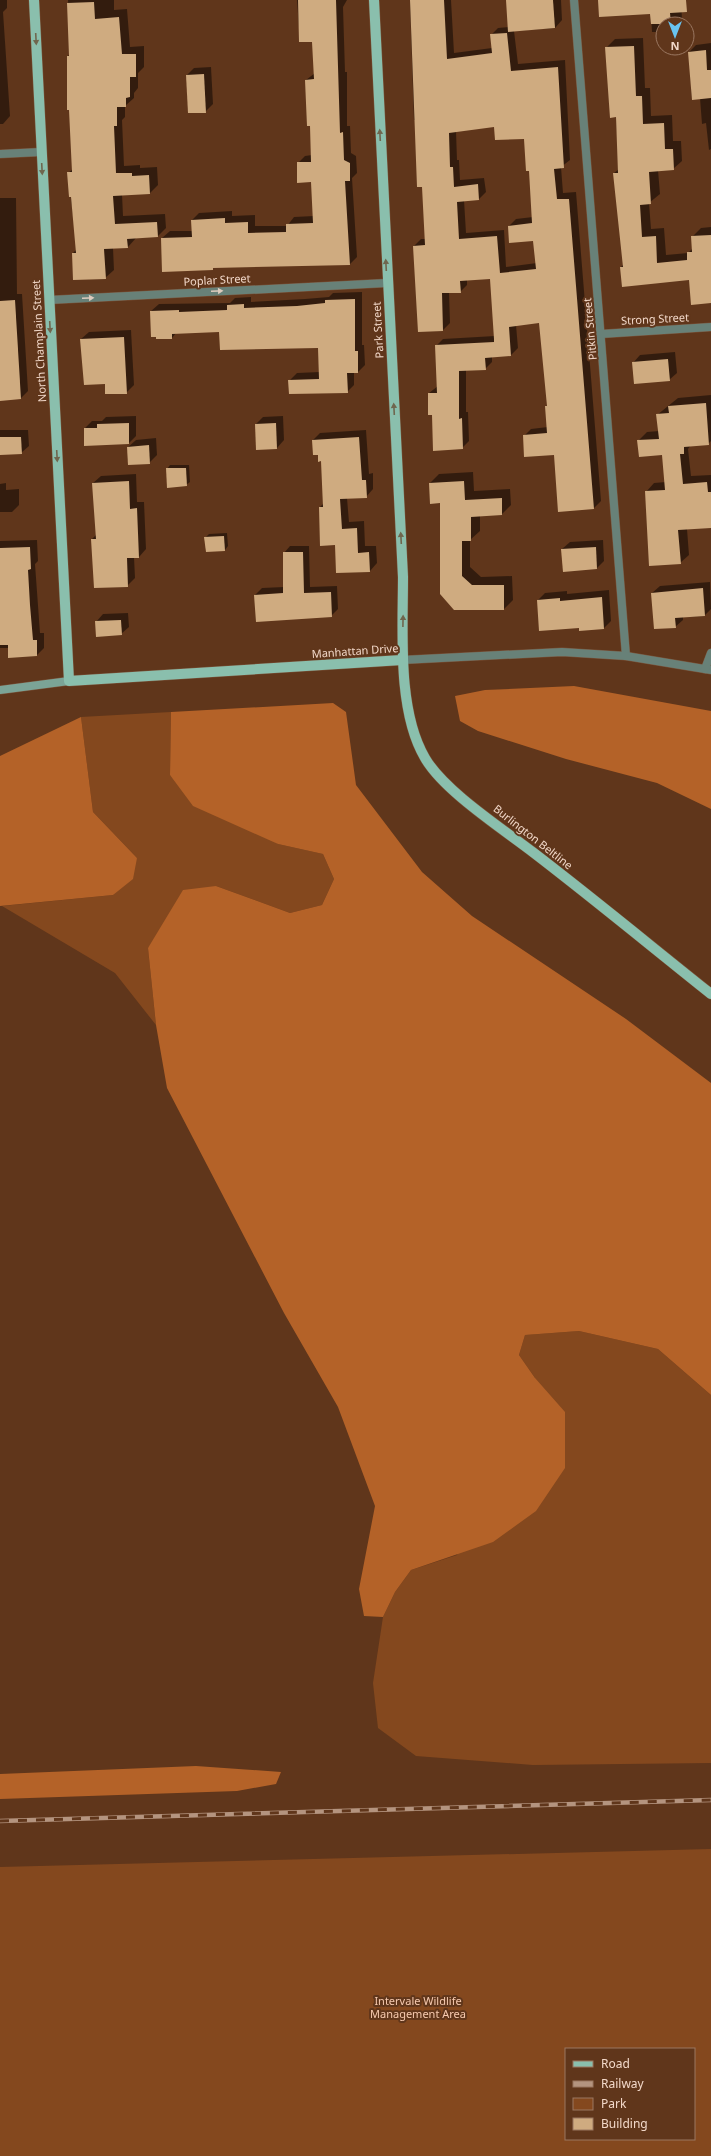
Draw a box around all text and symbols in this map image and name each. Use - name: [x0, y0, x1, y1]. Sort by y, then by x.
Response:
- north arrow: [655, 16, 695, 56]
- one-way arrow: [32, 33, 39, 45]
- text: N: [671, 39, 679, 54]
- one-way arrow: [377, 128, 383, 141]
- one-way arrow: [39, 163, 45, 176]
- one-way arrow: [383, 259, 390, 271]
- street label: Poplar Street: [183, 270, 251, 289]
- street label: North Champlain Street: [28, 280, 49, 403]
- one-way arrow: [211, 288, 224, 294]
- one-way arrow: [82, 294, 94, 301]
- street label: Pitkin Street: [579, 297, 600, 361]
- street label: Park Street: [369, 301, 386, 359]
- street label: Strong Street: [621, 309, 689, 328]
- one-way arrow: [47, 321, 54, 333]
- one-way arrow: [391, 403, 398, 415]
- one-way arrow: [54, 450, 61, 462]
- one-way arrow: [398, 532, 405, 545]
- one-way arrow: [400, 614, 406, 627]
- street label: Manhattan Drive: [311, 640, 399, 661]
- street label: Burlington Beltline: [491, 801, 576, 872]
- park label: Intervale Wildlife Management Area: [370, 1993, 466, 2021]
- legend: [565, 2048, 695, 2140]
- text: Road: [601, 2055, 630, 2072]
- text: Railway: [601, 2075, 645, 2092]
- text: Park: [601, 2095, 627, 2112]
- text: Building: [601, 2115, 648, 2132]

